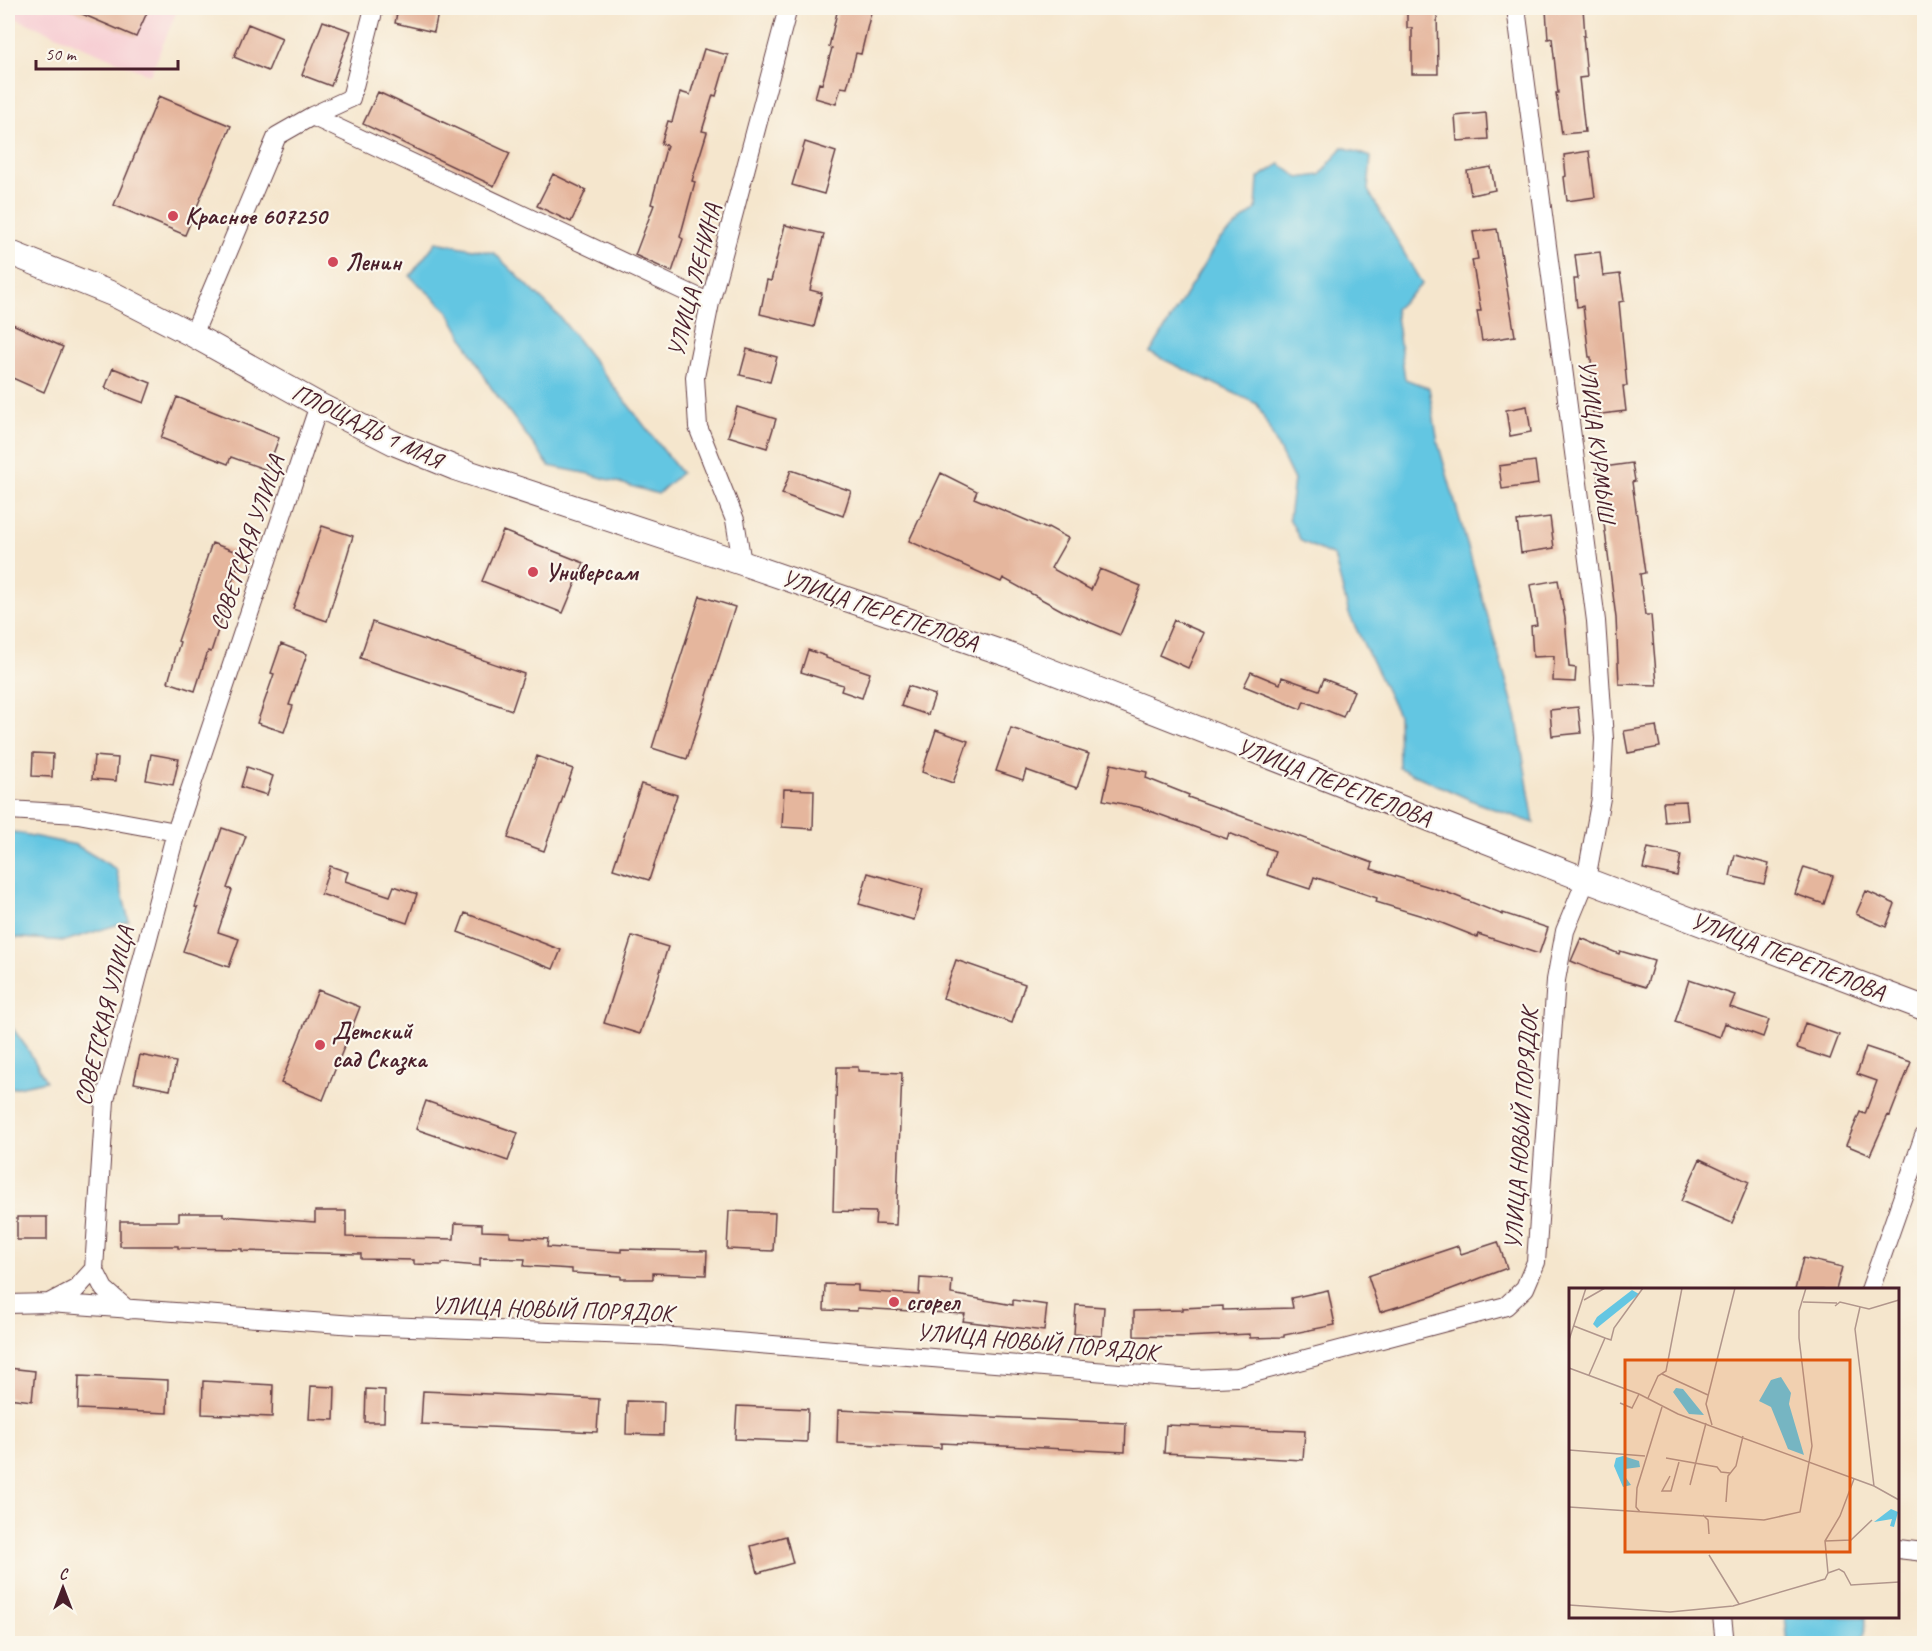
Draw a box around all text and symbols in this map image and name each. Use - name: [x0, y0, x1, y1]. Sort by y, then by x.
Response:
- scale bar: [36, 33, 178, 71]
- text: 50 m: [45, 43, 78, 65]
- street label: УЛИЦА ЛЕНИНА: [661, 199, 728, 360]
- place label: Красное 607250: [185, 201, 329, 231]
- marker: Красное 607250: [166, 209, 180, 223]
- place label: Ленин: [345, 247, 402, 277]
- marker: Ленин: [326, 255, 340, 269]
- street label: УЛИЦА КУРМЫШ: [1572, 358, 1622, 527]
- street label: ПЛОЩАДЬ 1 МАЯ: [287, 377, 450, 477]
- street label: СОВЕТСКАЯ УЛИЦА: [203, 451, 291, 634]
- place label: Универсам: [545, 557, 639, 587]
- street label: УЛИЦА ПЕРЕПЕЛОВА: [778, 562, 983, 658]
- marker: Универсам: [526, 565, 540, 579]
- street label: УЛИЦА ПЕРЕПЕЛОВА: [1233, 731, 1436, 833]
- street label: УЛИЦА ПЕРЕПЕЛОВА: [1687, 905, 1890, 1007]
- street label: СОВЕТСКАЯ УЛИЦА: [67, 923, 141, 1108]
- street label: УЛИЦА НОВЫЙ ПОРЯДОК: [1498, 1002, 1545, 1250]
- place label: Детский сад Сказка: [332, 1016, 429, 1075]
- marker: Детский сад Сказка: [313, 1038, 327, 1052]
- place label: сгорел: [906, 1287, 961, 1317]
- inset map: [1569, 1288, 1899, 1618]
- street label: УЛИЦА НОВЫЙ ПОРЯДОК: [431, 1290, 678, 1328]
- marker: сгорел: [887, 1295, 901, 1309]
- street label: УЛИЦА НОВЫЙ ПОРЯДОК: [915, 1317, 1164, 1368]
- north arrow: [33, 1558, 93, 1618]
- text: С: [59, 1564, 69, 1584]

